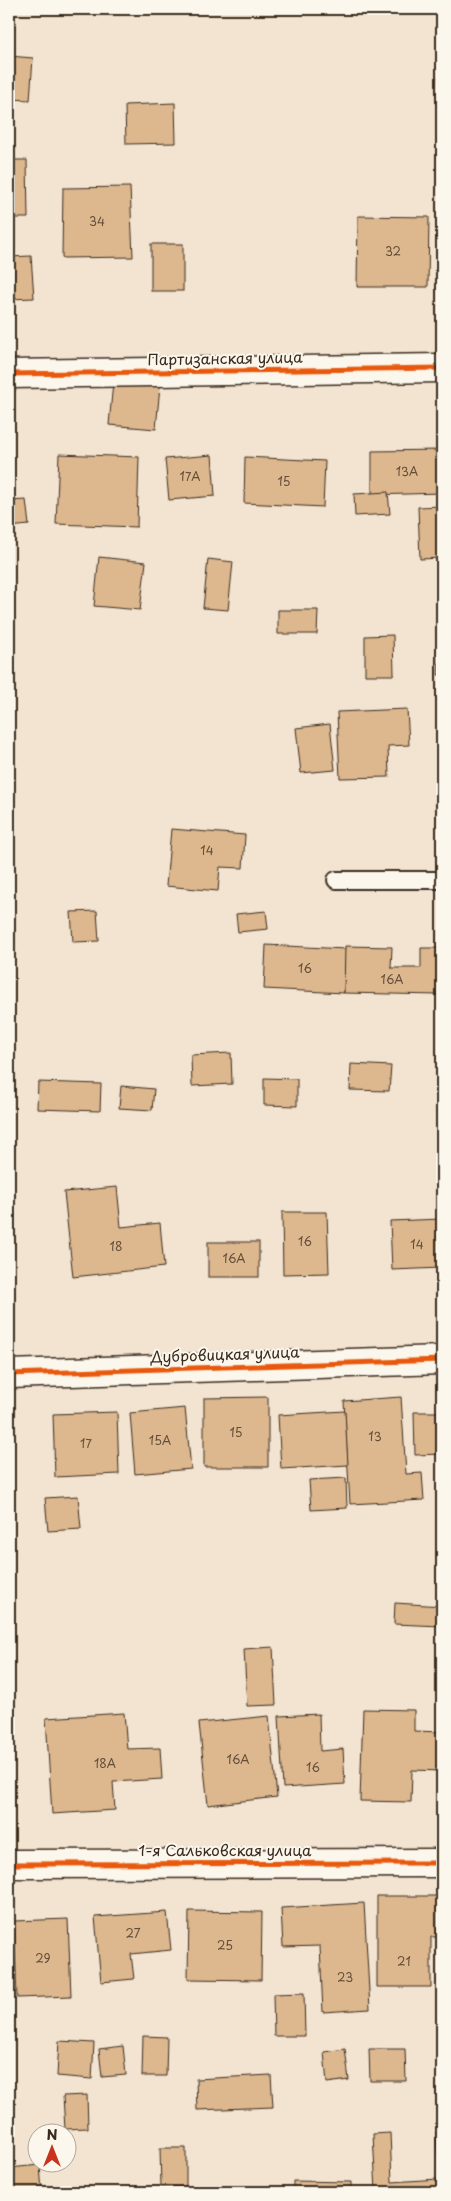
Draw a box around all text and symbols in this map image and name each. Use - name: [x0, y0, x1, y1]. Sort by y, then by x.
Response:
- house number: 34: [89, 212, 105, 230]
- house number: 32: [385, 242, 401, 260]
- street label: Партизанская улица: [147, 345, 303, 370]
- house number: 13А: [396, 462, 418, 480]
- house number: 17А: [180, 467, 200, 485]
- house number: 15: [277, 472, 291, 490]
- house number: 14: [200, 841, 214, 859]
- house number: 16: [298, 959, 312, 977]
- house number: 16А: [381, 970, 404, 988]
- house number: 16: [298, 1232, 312, 1250]
- house number: 14: [410, 1235, 424, 1253]
- house number: 18: [110, 1237, 122, 1255]
- house number: 16А: [223, 1249, 246, 1267]
- street label: Дубровицкая улица: [149, 1339, 300, 1368]
- house number: 15: [229, 1423, 243, 1441]
- house number: 13: [368, 1427, 382, 1445]
- house number: 15А: [149, 1431, 171, 1449]
- house number: 17: [80, 1434, 92, 1452]
- house number: 16А: [227, 1750, 250, 1768]
- house number: 18А: [94, 1754, 116, 1772]
- house number: 16: [306, 1758, 320, 1776]
- street label: 1-я Сальковская улица: [138, 1838, 312, 1861]
- house number: 27: [126, 1924, 141, 1942]
- house number: 25: [217, 1936, 233, 1954]
- house number: 29: [35, 1949, 51, 1967]
- house number: 21: [397, 1952, 411, 1970]
- house number: 23: [337, 1968, 353, 1986]
- north arrow: [28, 2124, 78, 2174]
- text: N: [46, 2124, 58, 2145]

